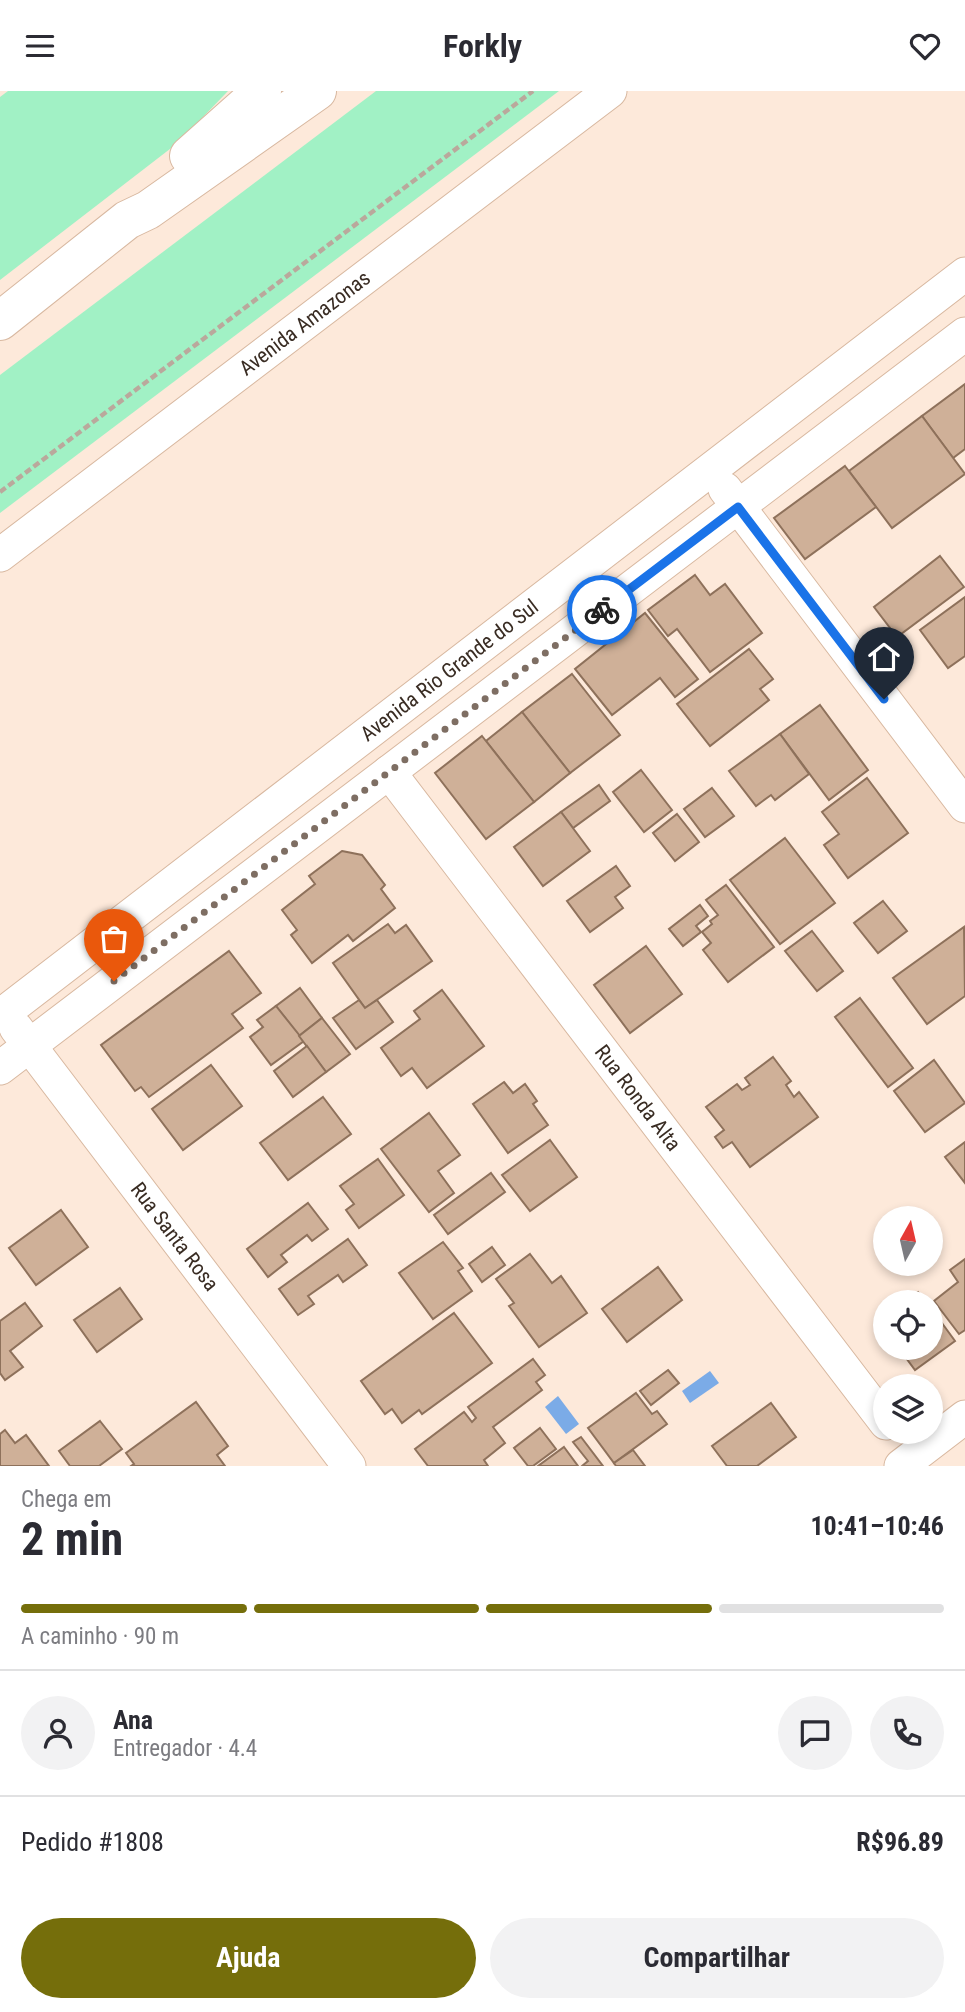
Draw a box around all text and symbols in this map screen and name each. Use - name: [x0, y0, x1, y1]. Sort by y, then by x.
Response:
- icon: menu: [21, 27, 59, 65]
- text: Forkly: [443, 27, 522, 65]
- icon: heart: [906, 27, 944, 65]
- street label: Avenida Amazonas: [235, 266, 375, 381]
- courier: [567, 575, 637, 645]
- icon: bike: [583, 591, 621, 629]
- street label: Avenida Rio Grande do Sul: [356, 595, 543, 746]
- pin: [854, 627, 914, 699]
- icon: home: [865, 638, 903, 676]
- pin: [84, 909, 144, 981]
- icon: bag: [95, 920, 133, 958]
- street label: Rua Ronda Alta: [590, 1040, 686, 1155]
- street label: Rua Santa Rosa: [126, 1178, 223, 1295]
- north arrow: [873, 1206, 943, 1276]
- map controls: [873, 1206, 943, 1444]
- button: locate: [873, 1290, 943, 1360]
- button: layers: [873, 1374, 943, 1444]
- text: Chega em: [21, 1486, 112, 1513]
- text: 10:41–10:46: [810, 1511, 944, 1541]
- text: 2 min: [21, 1512, 123, 1566]
- text: A caminho · 90 m: [21, 1623, 179, 1650]
- button: person: [21, 1696, 95, 1770]
- button: chat: [778, 1696, 852, 1770]
- button: phone: [870, 1696, 944, 1770]
- text: Ana: [113, 1705, 153, 1735]
- text: Entregador · 4.4: [113, 1735, 257, 1762]
- text: Pedido #1808: [21, 1827, 164, 1857]
- text: R$96.89: [856, 1827, 944, 1857]
- button: Ajuda: [21, 1918, 476, 1998]
- button: Compartilhar: [490, 1918, 944, 1998]

